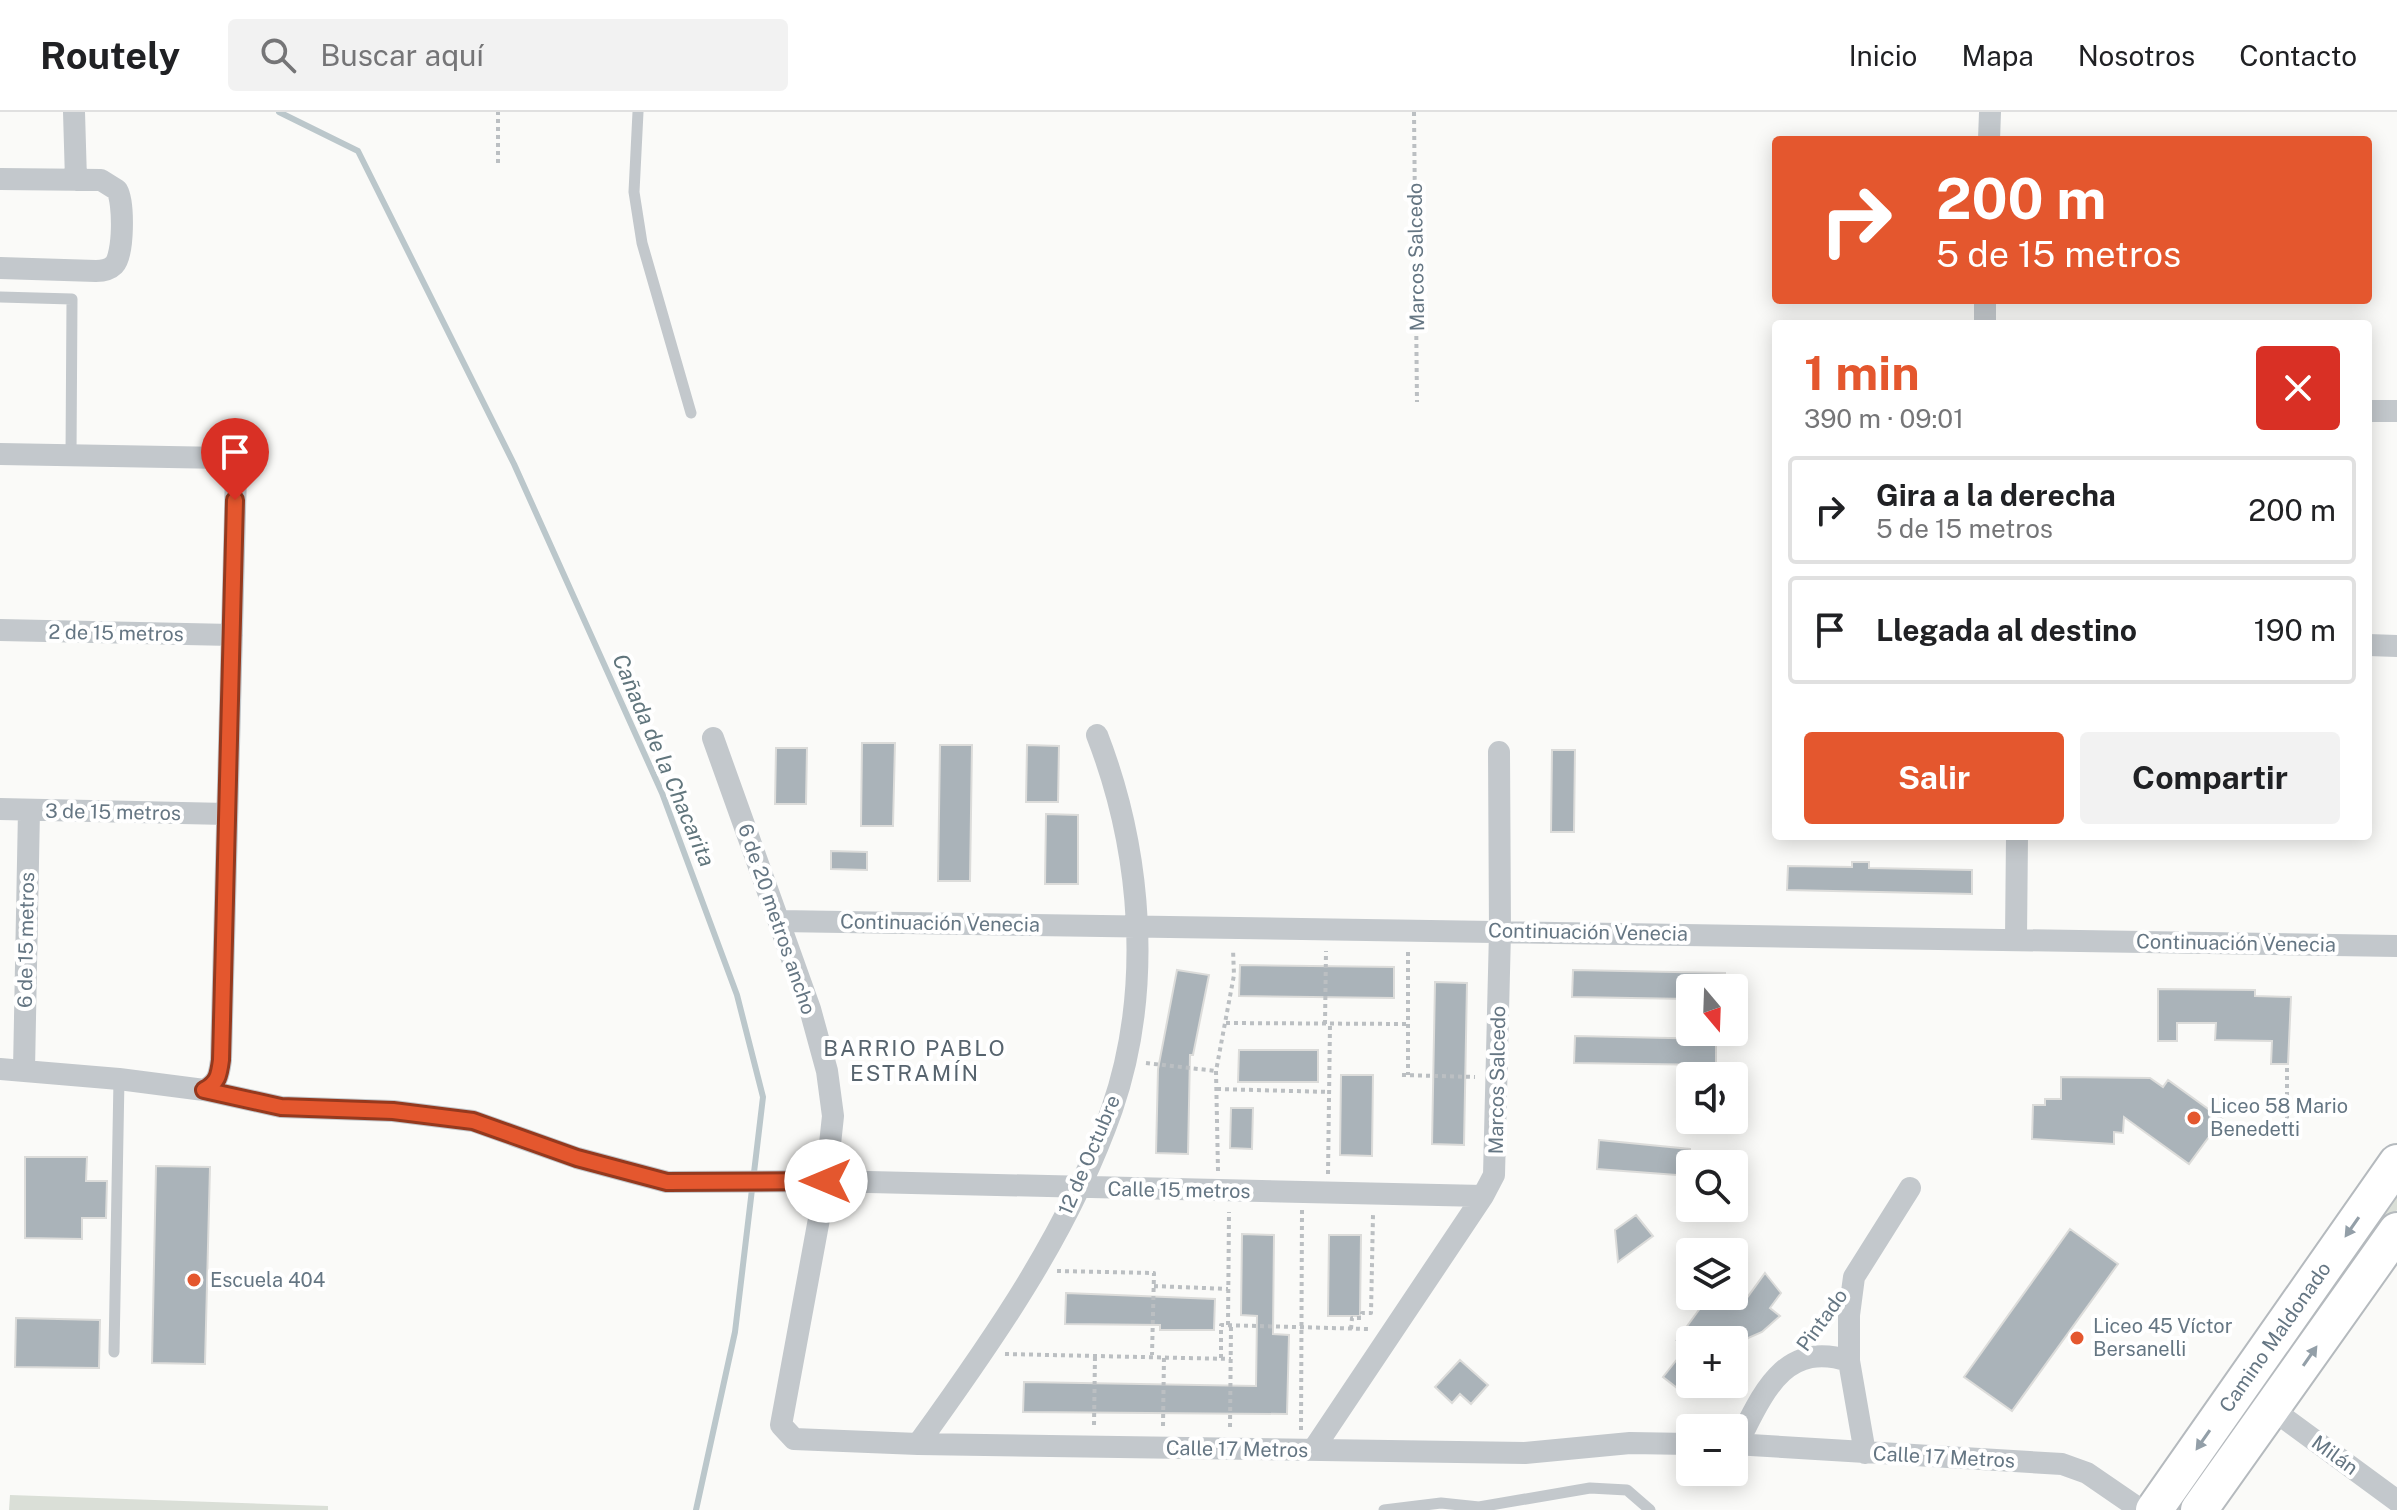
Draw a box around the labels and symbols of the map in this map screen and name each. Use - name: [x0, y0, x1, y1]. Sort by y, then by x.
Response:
- street label: Marcos Salcedo: [1403, 182, 1429, 332]
- pin: [201, 418, 269, 500]
- street label: 2 de 15 metros: [48, 620, 184, 646]
- water label: Cañada de la Chacarita: [607, 650, 721, 870]
- street label: 3 de 15 metros: [45, 799, 181, 825]
- street label: 6 de 20 metros ancho: [733, 821, 821, 1017]
- street label: 6 de 15 metros: [13, 872, 39, 1008]
- street label: Continuación Venecia: [840, 909, 1040, 937]
- street label: Continuación Venecia: [1488, 918, 1688, 946]
- street label: Continuación Venecia: [2136, 929, 2336, 957]
- north arrow: [1676, 974, 1748, 1046]
- street label: Marcos Salcedo: [1484, 1005, 1510, 1155]
- district label: BARRIO PABLO ESTRAMÍN: [823, 1035, 1007, 1086]
- street label: 12 de Octubre: [1053, 1091, 1125, 1219]
- place label: Liceo 58 Mario Benedetti: [2210, 1094, 2348, 1141]
- marker: Liceo 58 Mario Benedetti: [2185, 1109, 2203, 1127]
- position arrow: [784, 1139, 868, 1223]
- street label: Calle 15 metros: [1107, 1177, 1251, 1203]
- one-way arrow: [2345, 1217, 2360, 1238]
- street label: Camino Maldonado: [2214, 1257, 2336, 1417]
- place label: Escuela 404: [210, 1268, 325, 1292]
- marker: Escuela 404: [185, 1271, 203, 1289]
- street label: Pintado: [1791, 1284, 1853, 1356]
- place label: Liceo 45 Víctor Bersanelli: [2093, 1314, 2233, 1361]
- marker: Liceo 45 Víctor Bersanelli: [2068, 1329, 2086, 1347]
- one-way arrow: [2302, 1345, 2317, 1366]
- one-way arrow: [2195, 1429, 2211, 1451]
- street label: Milán: [2307, 1430, 2363, 1480]
- street label: Calle 17 Metros: [1166, 1436, 1308, 1462]
- street label: Calle 17 Metros: [1872, 1441, 2016, 1473]

